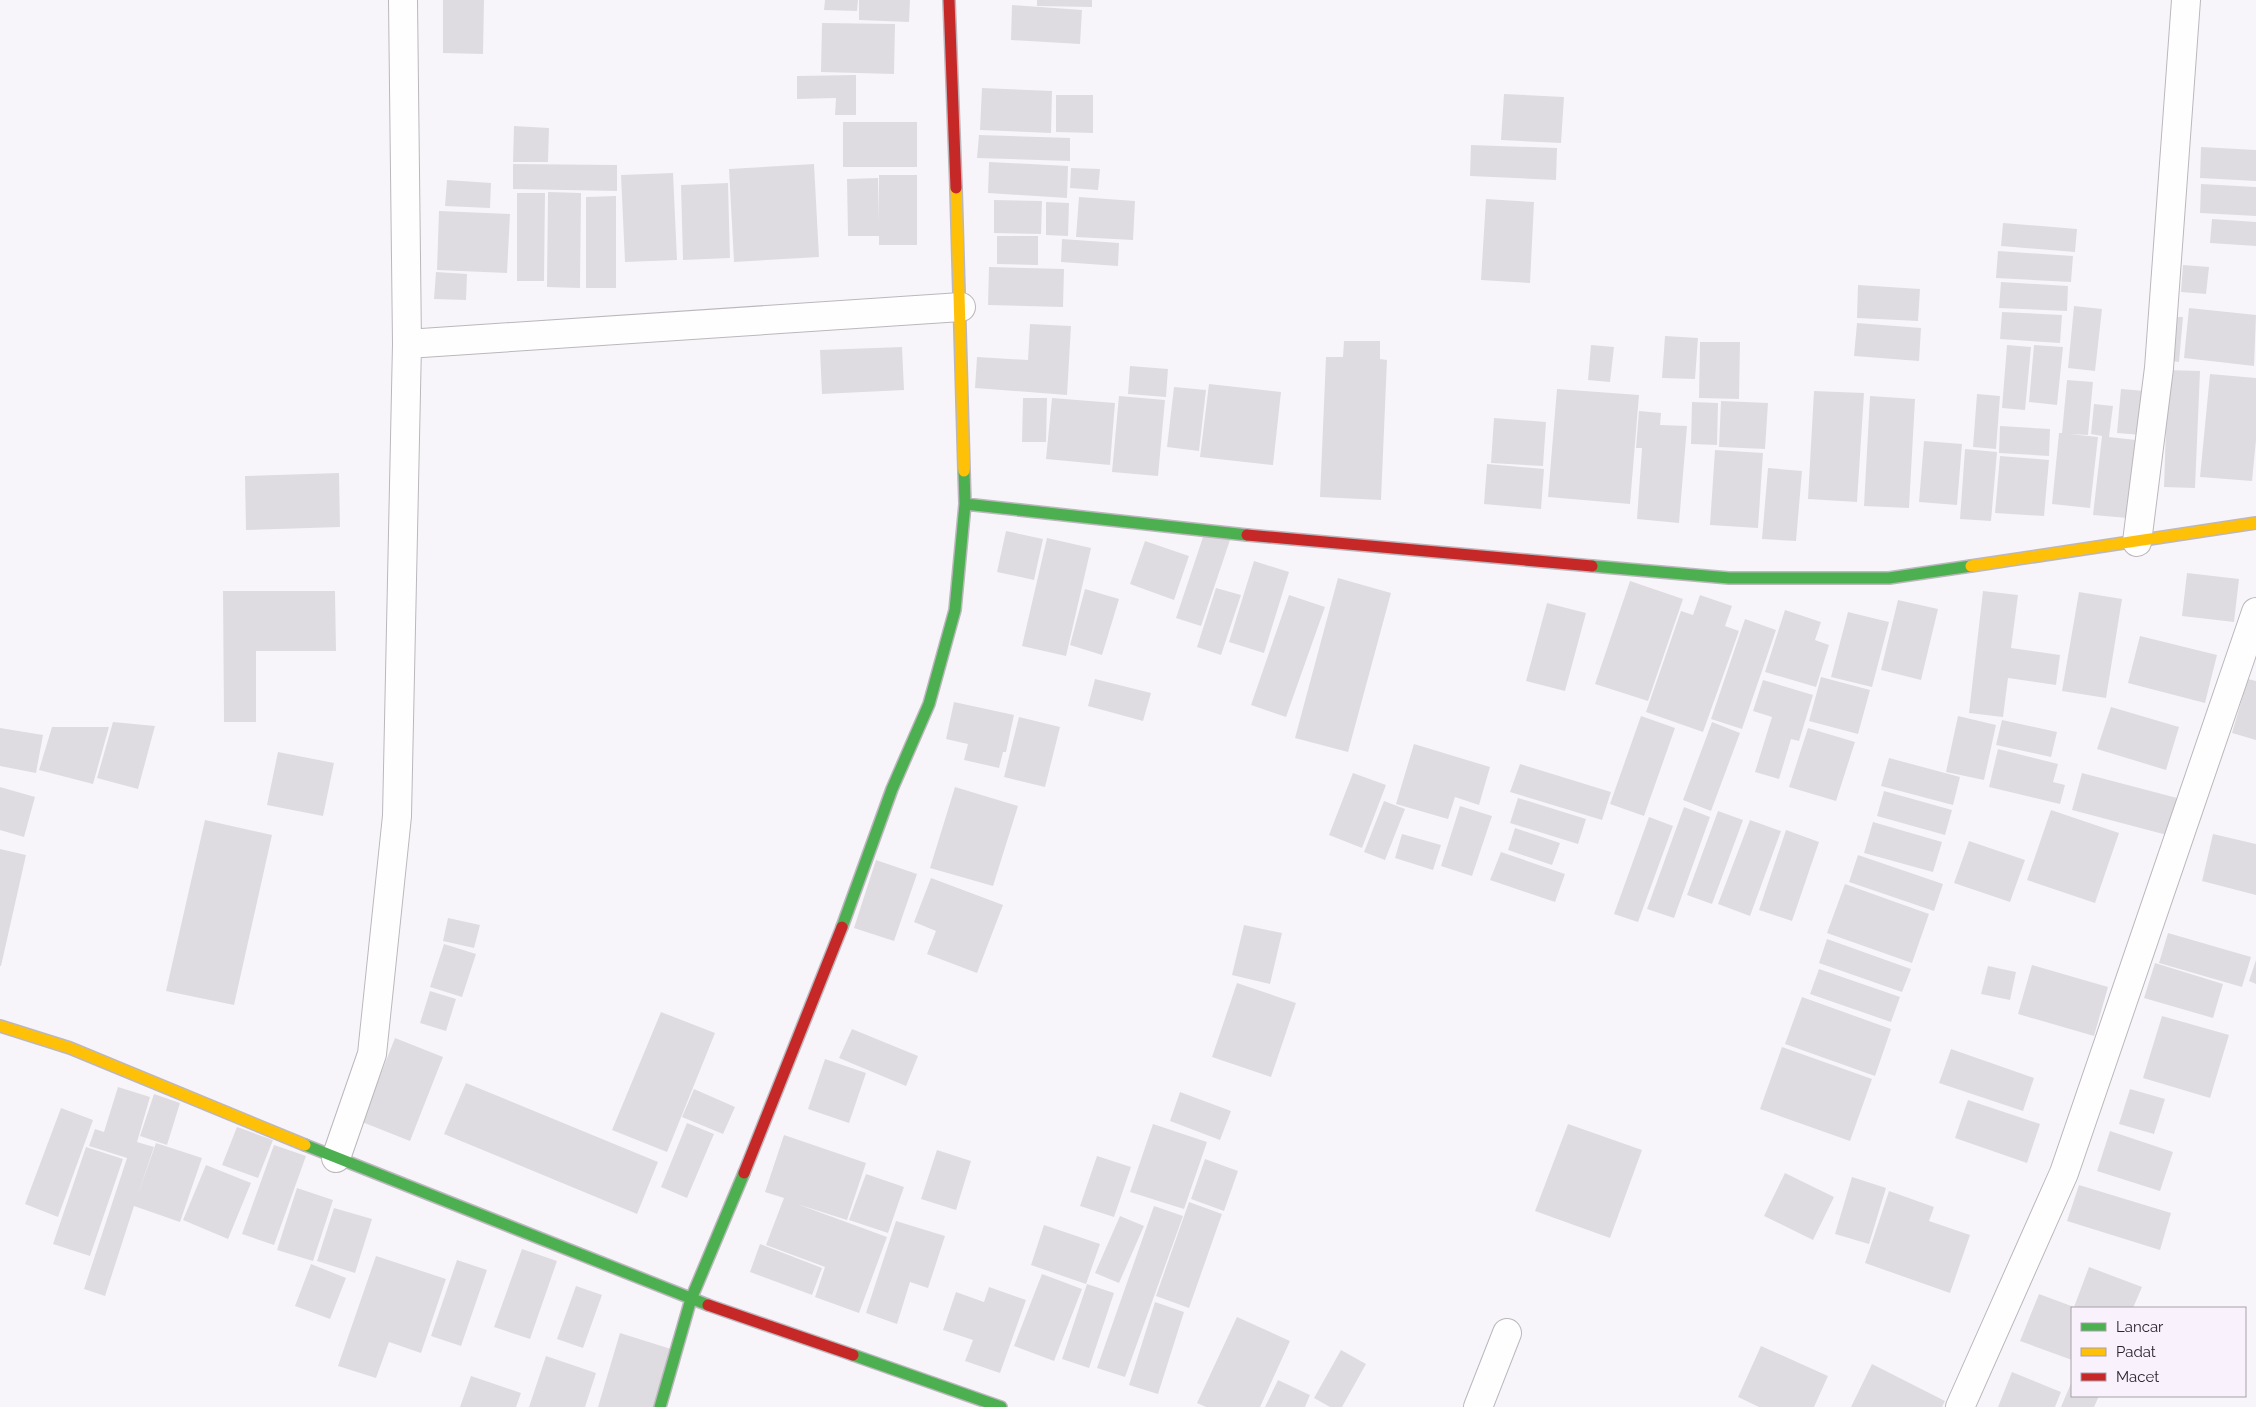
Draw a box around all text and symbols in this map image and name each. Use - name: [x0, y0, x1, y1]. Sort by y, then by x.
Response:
- legend: [2071, 1307, 2246, 1397]
- text: Lancar: [2116, 1318, 2164, 1336]
- text: Padat: [2116, 1343, 2156, 1361]
- text: Macet: [2116, 1368, 2159, 1386]

